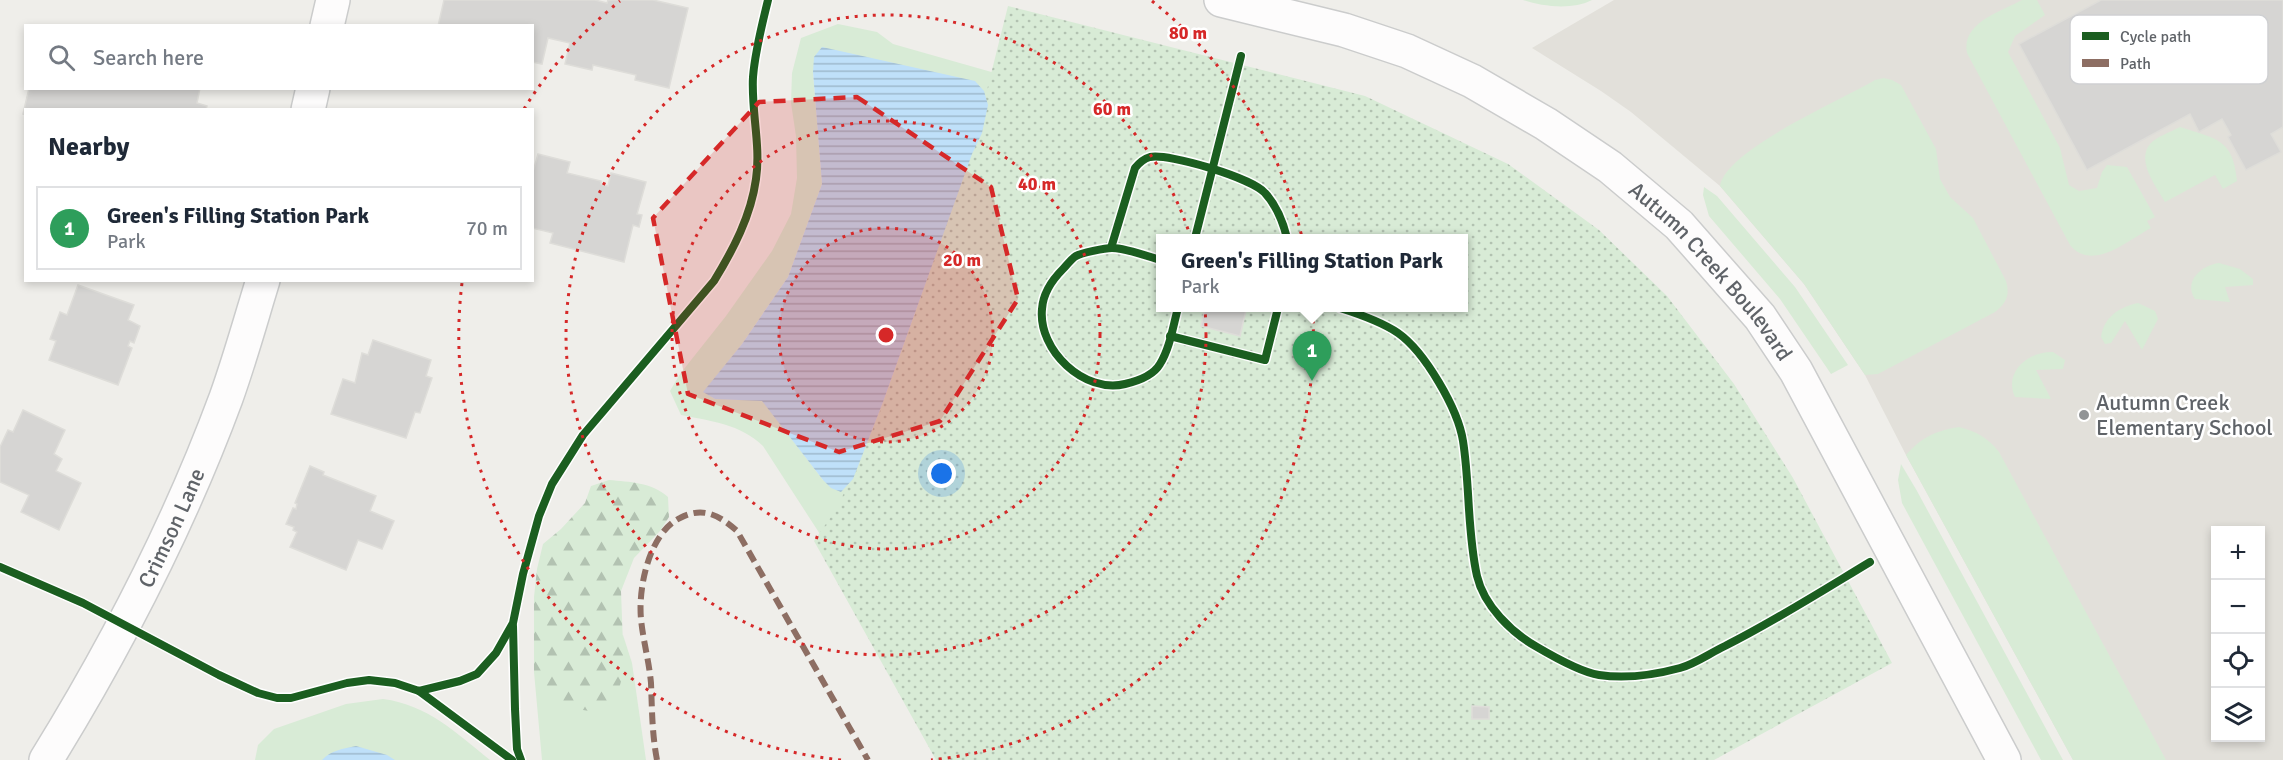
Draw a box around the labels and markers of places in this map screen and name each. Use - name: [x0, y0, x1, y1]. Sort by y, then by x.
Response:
- centre of rings: [876, 325, 896, 345]
- pin: 1: [1292, 332, 1332, 381]
- place label: Autumn Creek Elementary School: [2096, 389, 2273, 441]
- marker: Autumn Creek Elementary School: [2077, 408, 2091, 422]

